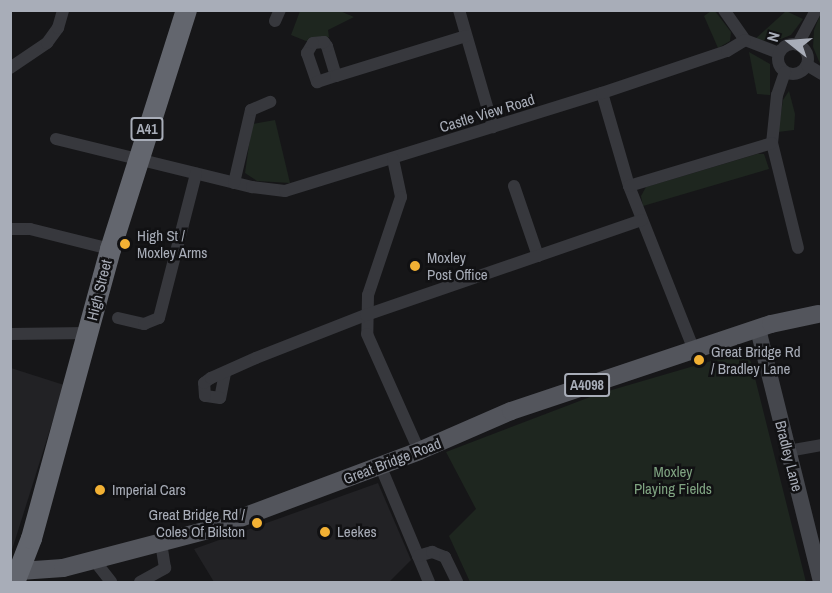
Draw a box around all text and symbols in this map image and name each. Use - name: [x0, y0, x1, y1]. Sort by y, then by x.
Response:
- north arrow: [760, 12, 820, 72]
- text: N: [761, 29, 785, 44]
- street label: Castle View Road: [437, 90, 537, 136]
- road number: A41: [129, 118, 165, 140]
- place label: High St / Moxley Arms: [137, 226, 208, 261]
- marker: High St / Moxley Arms: [118, 237, 132, 251]
- place label: Moxley Post Office: [427, 248, 488, 283]
- street label: High Street: [83, 258, 115, 322]
- marker: Moxley Post Office: [408, 259, 422, 273]
- place label: Great Bridge Rd / Bradley Lane: [711, 342, 801, 377]
- marker: Great Bridge Rd / Bradley Lane: [692, 353, 706, 367]
- road number: A4098: [563, 374, 611, 396]
- street label: Bradley Lane: [772, 419, 806, 493]
- street label: Great Bridge Road: [341, 434, 443, 488]
- park label: Moxley Playing Fields: [634, 462, 712, 497]
- place label: Imperial Cars: [112, 481, 186, 499]
- marker: Imperial Cars: [93, 483, 107, 497]
- place label: Great Bridge Rd / Coles Of Bilston: [149, 505, 245, 540]
- marker: Great Bridge Rd / Coles Of Bilston: [250, 516, 264, 530]
- place label: Leekes: [337, 523, 377, 541]
- marker: Leekes: [318, 525, 332, 539]

